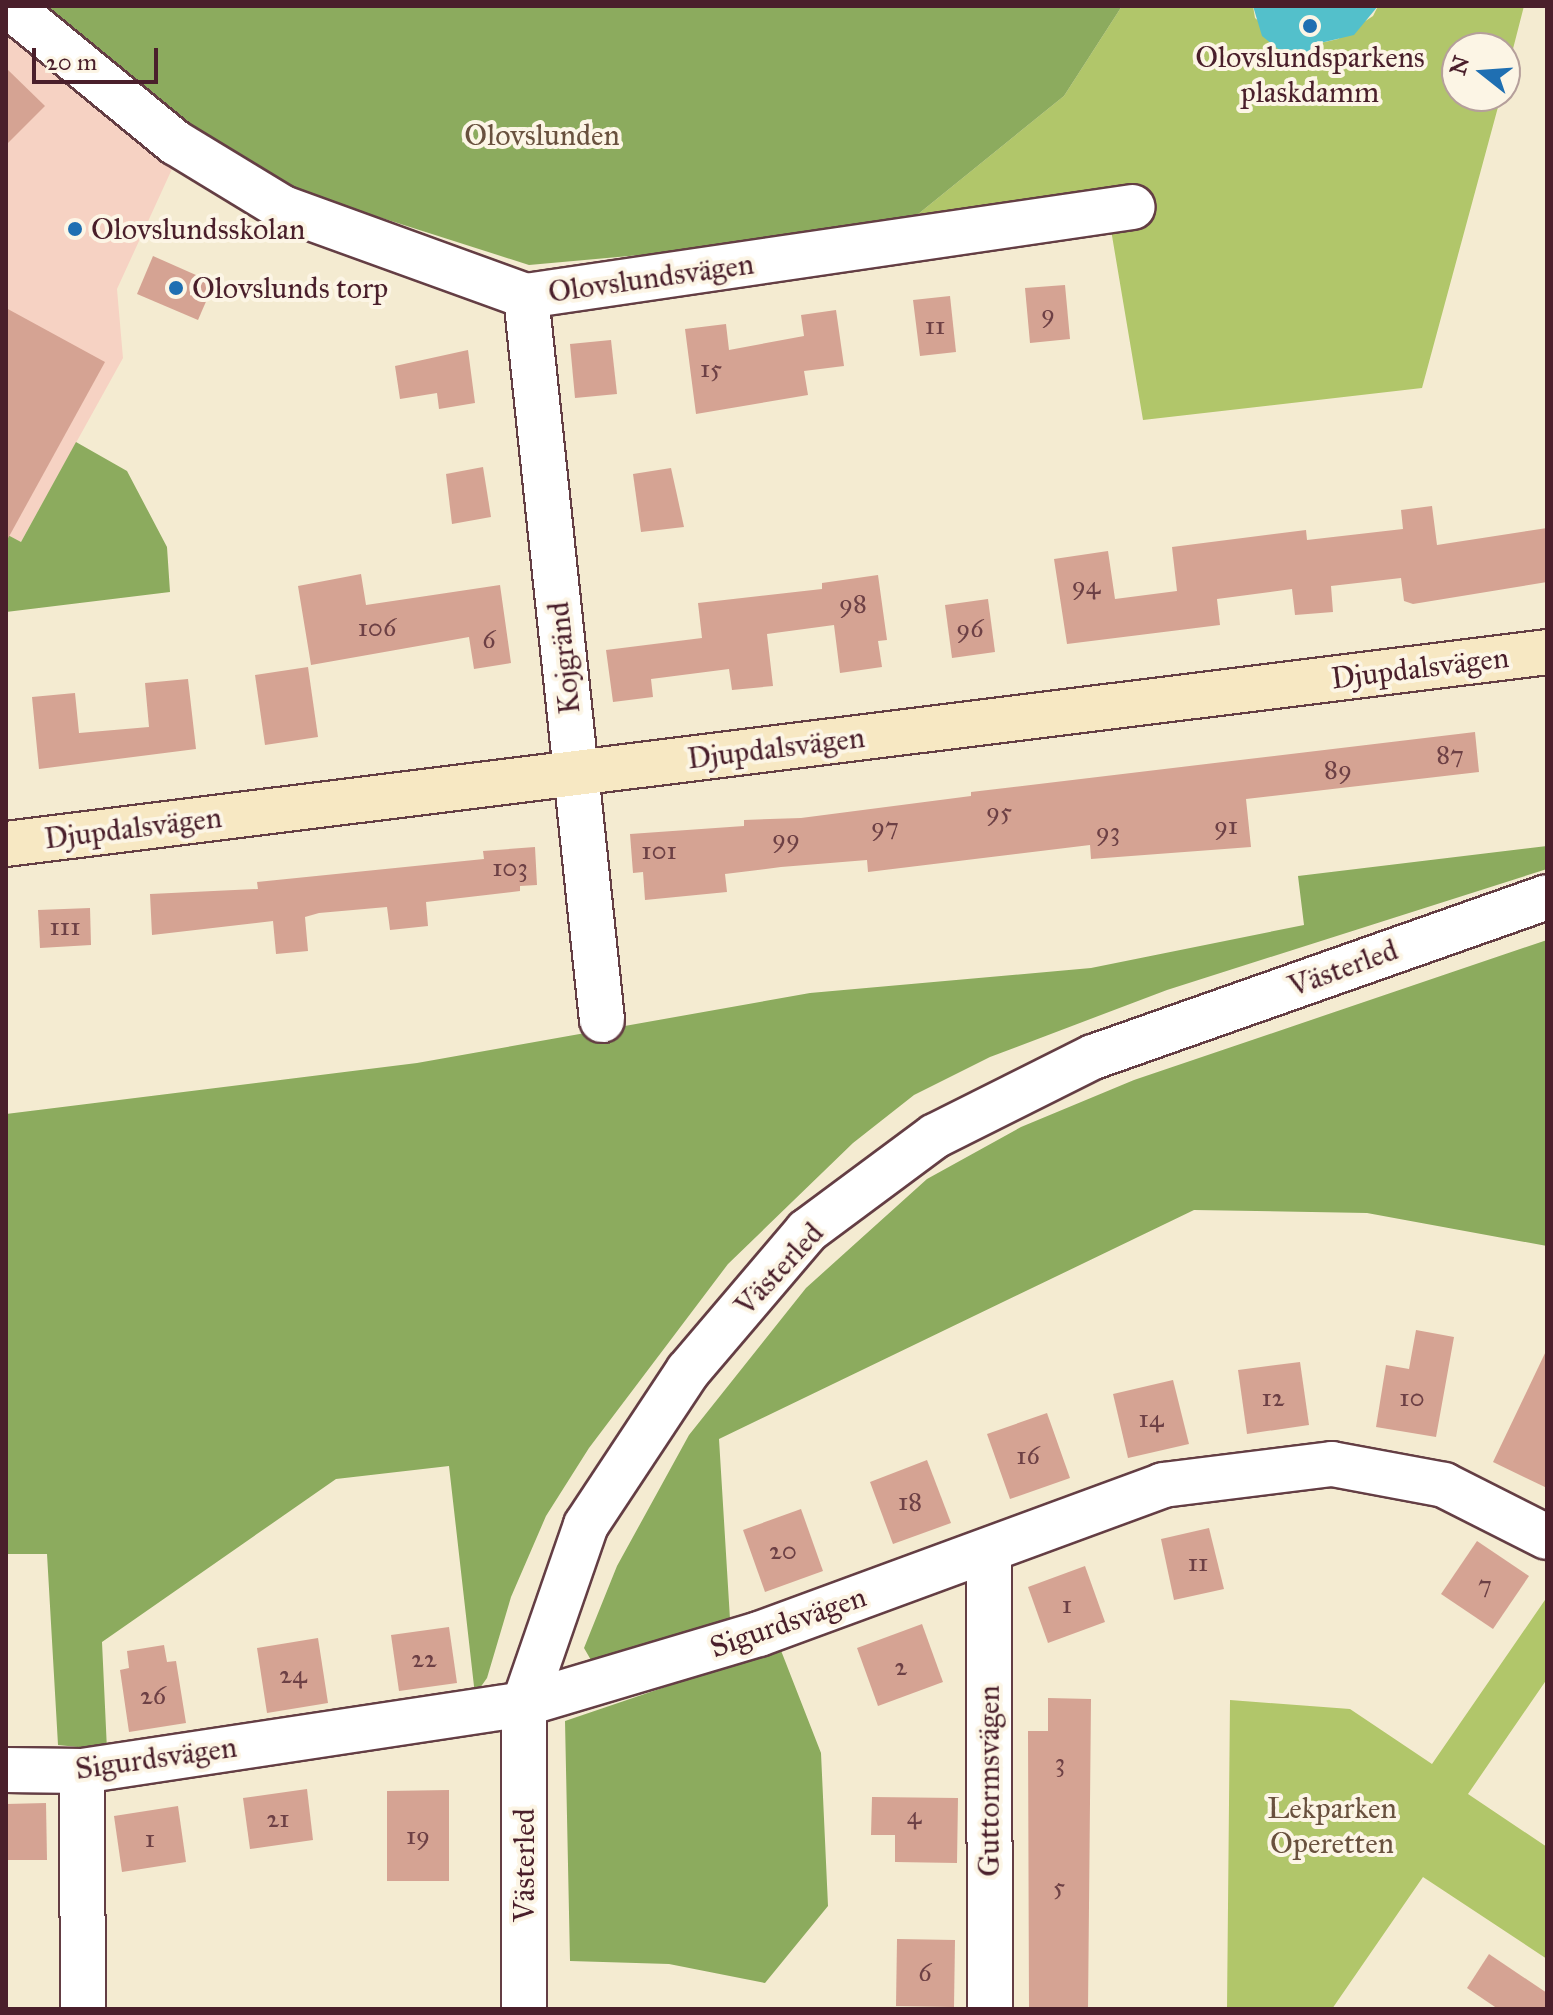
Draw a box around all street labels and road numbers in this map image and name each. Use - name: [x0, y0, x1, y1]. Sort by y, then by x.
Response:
- street label: Olovslundsvägen: [546, 246, 756, 310]
- street label: Kojgränd: [540, 600, 588, 716]
- street label: Djupdalsvägen: [1329, 639, 1511, 697]
- street label: Djupdalsvägen: [685, 719, 867, 777]
- street label: Djupdalsvägen: [42, 799, 224, 857]
- street label: Västerled: [1283, 932, 1403, 1004]
- street label: Västerled: [727, 1215, 831, 1323]
- street label: Sigurdsvägen: [705, 1579, 871, 1665]
- street label: Guttormsvägen: [971, 1685, 1007, 1877]
- street label: Sigurdsvägen: [73, 1729, 239, 1787]
- street label: Västerled: [506, 1808, 542, 1922]

